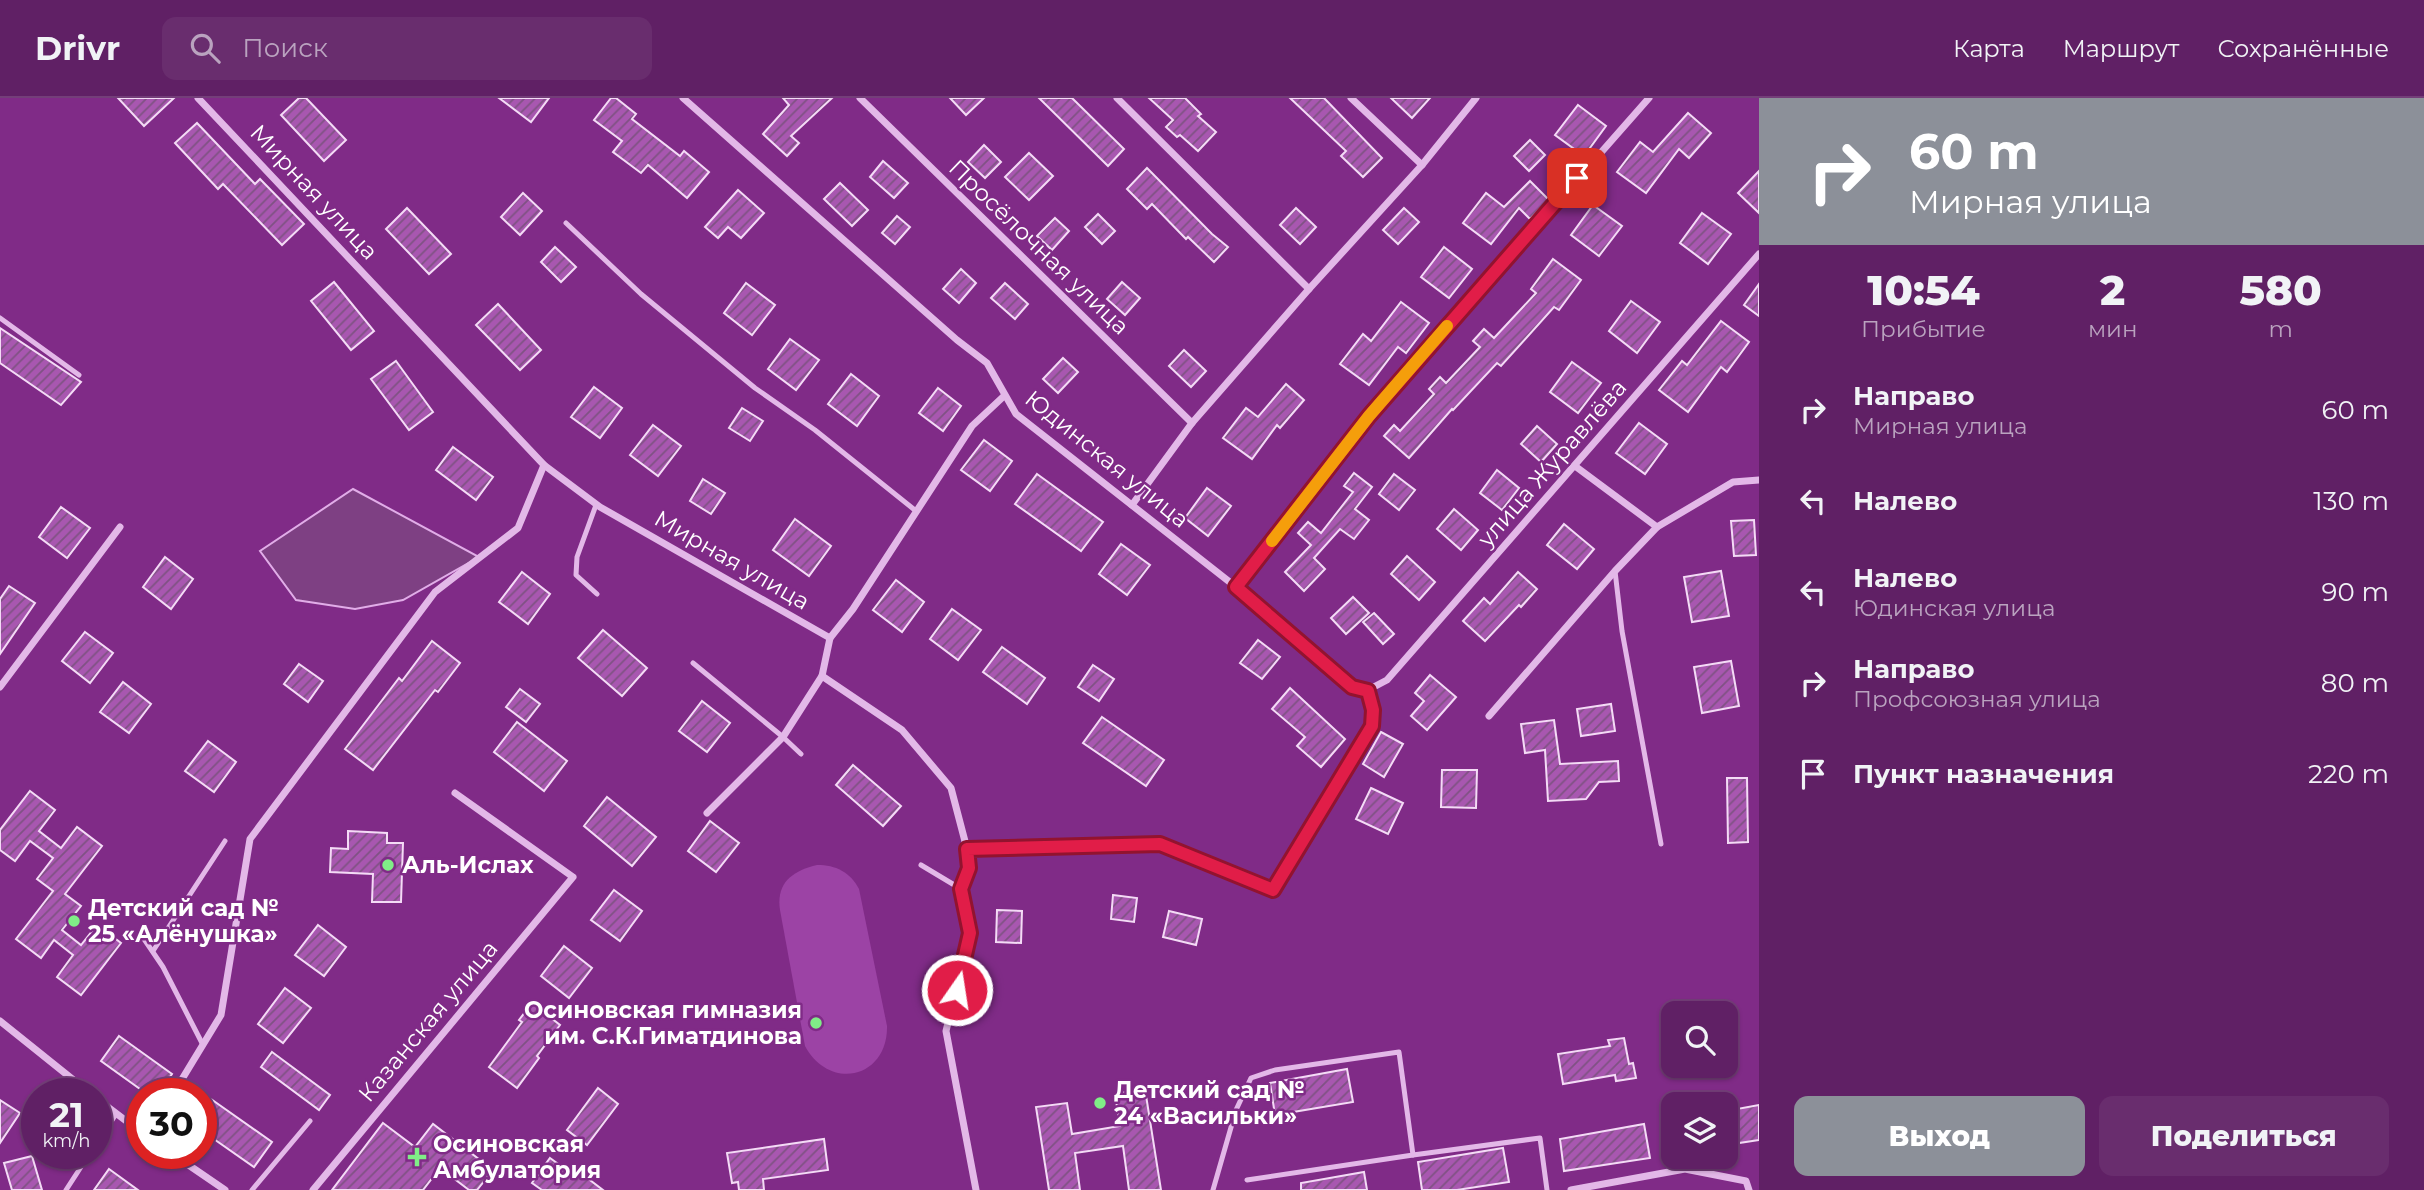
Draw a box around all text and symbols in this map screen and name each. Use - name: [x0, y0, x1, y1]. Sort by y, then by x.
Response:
- search box: [162, 17, 652, 80]
- text: Drivr: [35, 28, 120, 68]
- icon: search: [186, 29, 224, 67]
- text: Поиск: [242, 32, 328, 64]
- text: Карта: [1953, 34, 2025, 63]
- text: Маршрут: [2063, 34, 2179, 63]
- text: Сохранённые: [2217, 34, 2389, 63]
- street label: Мирная улица: [244, 119, 384, 265]
- text: 60 m: [1909, 122, 2039, 181]
- icon: right: [1794, 126, 1885, 217]
- pin: [1547, 148, 1607, 208]
- street label: Просёлочная улица: [943, 154, 1135, 340]
- icon: arrive: [1558, 159, 1596, 197]
- text: Мирная улица: [1909, 182, 2152, 221]
- text: 10:54: [1867, 264, 1980, 316]
- text: 2: [2100, 264, 2125, 316]
- text: 580: [2240, 264, 2322, 316]
- text: Прибытие: [1861, 315, 1986, 343]
- text: мин: [2088, 315, 2137, 343]
- text: m: [2269, 315, 2293, 343]
- street label: улица Журавлёва: [1471, 374, 1632, 553]
- text: Направо: [1853, 380, 1974, 412]
- street label: Юдинская улица: [1020, 384, 1194, 534]
- icon: right: [1794, 391, 1832, 429]
- text: 60 m: [2322, 394, 2389, 426]
- text: Мирная улица: [1853, 412, 2027, 440]
- icon: left: [1794, 482, 1832, 520]
- text: Налево: [1853, 485, 1957, 517]
- text: 130 m: [2313, 485, 2389, 517]
- street label: Мирная улица: [649, 504, 815, 616]
- text: Налево: [1853, 562, 1957, 594]
- icon: left: [1794, 573, 1832, 611]
- text: 90 m: [2322, 576, 2389, 608]
- text: Юдинская улица: [1853, 594, 2055, 622]
- text: Направо: [1853, 653, 1974, 685]
- icon: right: [1794, 664, 1832, 702]
- text: 80 m: [2321, 667, 2389, 699]
- text: Профсоюзная улица: [1853, 685, 2101, 713]
- icon: arrive: [1794, 755, 1832, 793]
- text: Пункт назначения: [1853, 758, 2114, 790]
- text: 220 m: [2308, 758, 2389, 790]
- place label: Аль-Ислах: [402, 851, 534, 879]
- marker: Аль-Ислах: [380, 857, 396, 873]
- place label: Детский сад № 25 «Алёнушка»: [88, 894, 279, 948]
- marker: Детский сад № 25 «Алёнушка»: [66, 913, 82, 929]
- street label: Казанская улица: [352, 935, 504, 1107]
- position arrow: [920, 953, 994, 1027]
- place label: Осиновская гимназия им. С.К.Гиматдинова: [524, 996, 802, 1050]
- map controls: [1661, 1001, 1738, 1169]
- button: search: [1661, 1001, 1738, 1078]
- marker: Осиновская гимназия им. С.К.Гиматдинова: [808, 1015, 824, 1031]
- place label: Детский сад № 24 «Васильки»: [1114, 1076, 1305, 1130]
- speed limit sign: 30: [126, 1078, 217, 1169]
- button: layers: [1661, 1092, 1738, 1169]
- text: 21: [49, 1093, 84, 1136]
- marker: Детский сад № 24 «Васильки»: [1092, 1095, 1108, 1111]
- button: Выход: [1794, 1096, 2085, 1176]
- button: Поделиться: [2099, 1096, 2389, 1176]
- text: km/h: [42, 1130, 91, 1152]
- place label: Осиновская Амбулатория: [433, 1130, 601, 1184]
- marker: Осиновская Амбулатория: [407, 1147, 427, 1167]

